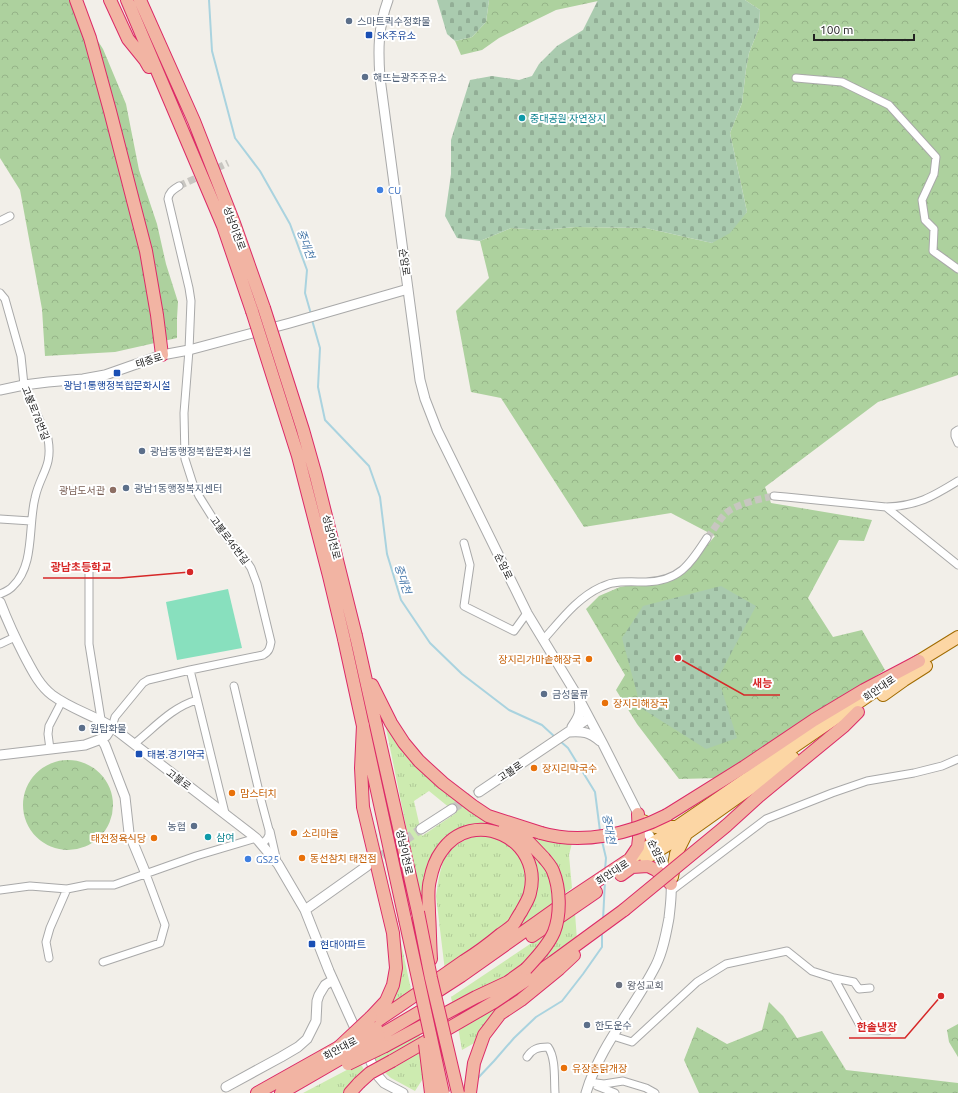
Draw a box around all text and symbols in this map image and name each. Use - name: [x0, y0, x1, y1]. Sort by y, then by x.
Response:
- marker: 스마트퀵수정화물: [344, 16, 354, 26]
- place label: 스마트퀵수정화물: [357, 16, 431, 27]
- scale bar: [814, 16, 914, 42]
- text: 100 m: [820, 23, 853, 36]
- marker: SK주유소: [364, 30, 374, 40]
- place label: SK주유소: [377, 30, 416, 41]
- marker: 해뜨는광주주유소: [360, 72, 370, 82]
- place label: 해뜨는광주주유소: [373, 72, 447, 83]
- marker: 중대공원 자연장지: [517, 113, 527, 123]
- place label: 중대공원 자연장지: [530, 113, 606, 124]
- marker: CU: [375, 185, 385, 195]
- place label: CU: [388, 185, 401, 196]
- street label: 성남이천로: [221, 205, 248, 252]
- water label: 중대천: [295, 228, 317, 262]
- street label: 순암로: [397, 248, 412, 277]
- street label: 태중로: [134, 351, 164, 370]
- marker: 광남1통행정복합문화시설: [112, 368, 122, 378]
- place label: 광남1통행정복합문화시설: [64, 380, 170, 391]
- street label: 고불로78번길: [20, 385, 51, 442]
- marker: 광남동행정복합문화시설: [137, 446, 147, 456]
- place label: 광남동행정복합문화시설: [150, 446, 251, 457]
- marker: 광남1동행정복지센터: [121, 483, 131, 493]
- place label: 광남1동행정복지센터: [134, 483, 222, 494]
- place label: 광남도서관: [59, 485, 106, 496]
- marker: 광남도서관: [108, 485, 118, 495]
- street label: 성남이천로: [321, 513, 342, 561]
- street label: 고불로46번길: [208, 514, 251, 566]
- street label: 순암로: [493, 551, 515, 581]
- callout: 광남초등학교: [43, 555, 120, 578]
- text: 광남초등학교: [51, 561, 111, 573]
- water label: 중대천: [393, 563, 414, 597]
- place label: 장지리가마솥해장국: [498, 654, 581, 665]
- marker: 장지리가마솥해장국: [584, 654, 594, 664]
- callout: 새능: [744, 672, 780, 695]
- street label: 회안대로: [861, 673, 898, 703]
- text: 새능: [752, 677, 772, 689]
- marker: 금성물류: [539, 689, 549, 699]
- place label: 금성물류: [552, 689, 589, 700]
- marker: 장지리해장국: [600, 698, 610, 708]
- place label: 장지리해장국: [613, 698, 668, 709]
- marker: 원탑화물: [77, 723, 87, 733]
- place label: 원탑화물: [90, 723, 127, 734]
- marker: 태봉.경기약국: [134, 749, 144, 759]
- place label: 태봉.경기약국: [147, 749, 205, 760]
- street label: 고불로: [496, 759, 525, 784]
- marker: 장지리막국수: [529, 763, 539, 773]
- place label: 장지리막국수: [542, 763, 597, 774]
- street label: 고불로: [164, 767, 193, 792]
- marker: 맘스터치: [227, 788, 237, 798]
- place label: 맘스터치: [240, 788, 277, 799]
- water label: 중대천: [600, 813, 618, 847]
- place label: 농협: [168, 821, 186, 832]
- marker: 농협: [189, 821, 199, 831]
- marker: 소리마을: [289, 828, 299, 838]
- place label: 소리마을: [302, 828, 339, 839]
- street label: 성남이천로: [394, 828, 415, 876]
- marker: 삼여: [203, 832, 213, 842]
- place label: 삼여: [216, 832, 234, 843]
- place label: 태전정육식당: [91, 833, 146, 844]
- marker: 태전정육식당: [149, 833, 159, 843]
- street label: 순암로: [646, 837, 667, 867]
- marker: 동선참치 태전점: [297, 853, 307, 863]
- place label: 동선참치 태전점: [310, 853, 377, 864]
- marker: GS25: [243, 854, 253, 864]
- place label: GS25: [256, 854, 279, 865]
- street label: 회안대로: [594, 858, 631, 887]
- marker: 현대아파트: [307, 939, 317, 949]
- place label: 현대아파트: [320, 939, 366, 950]
- marker: 왕성교회: [614, 980, 624, 990]
- place label: 왕성교회: [627, 980, 664, 991]
- callout: 한솔냉장: [849, 1015, 905, 1038]
- marker: 한도운수: [582, 1020, 592, 1030]
- place label: 한도운수: [595, 1020, 632, 1031]
- text: 한솔냉장: [857, 1021, 897, 1033]
- street label: 회안대로: [321, 1035, 359, 1062]
- marker: 유장춘닭개장: [559, 1063, 569, 1073]
- place label: 유장춘닭개장: [572, 1063, 627, 1074]

